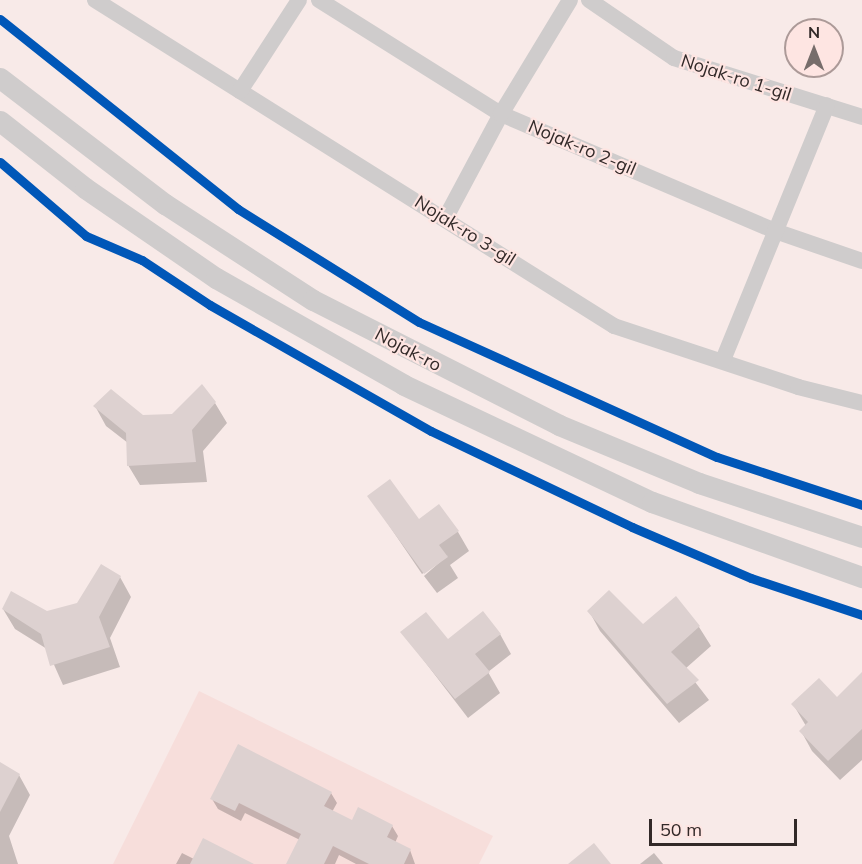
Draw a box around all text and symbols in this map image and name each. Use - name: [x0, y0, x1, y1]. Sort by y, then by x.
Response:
- north arrow: [784, 18, 844, 78]
- text: N: [808, 22, 820, 42]
- street label: Nojak-ro 1-gil: [678, 50, 794, 106]
- street label: Nojak-ro 2-gil: [525, 116, 639, 180]
- street label: Nojak-ro 3-gil: [411, 191, 519, 271]
- street label: Nojak-ro: [371, 324, 445, 376]
- scale bar: [652, 807, 800, 845]
- text: 50 m: [660, 818, 702, 841]

